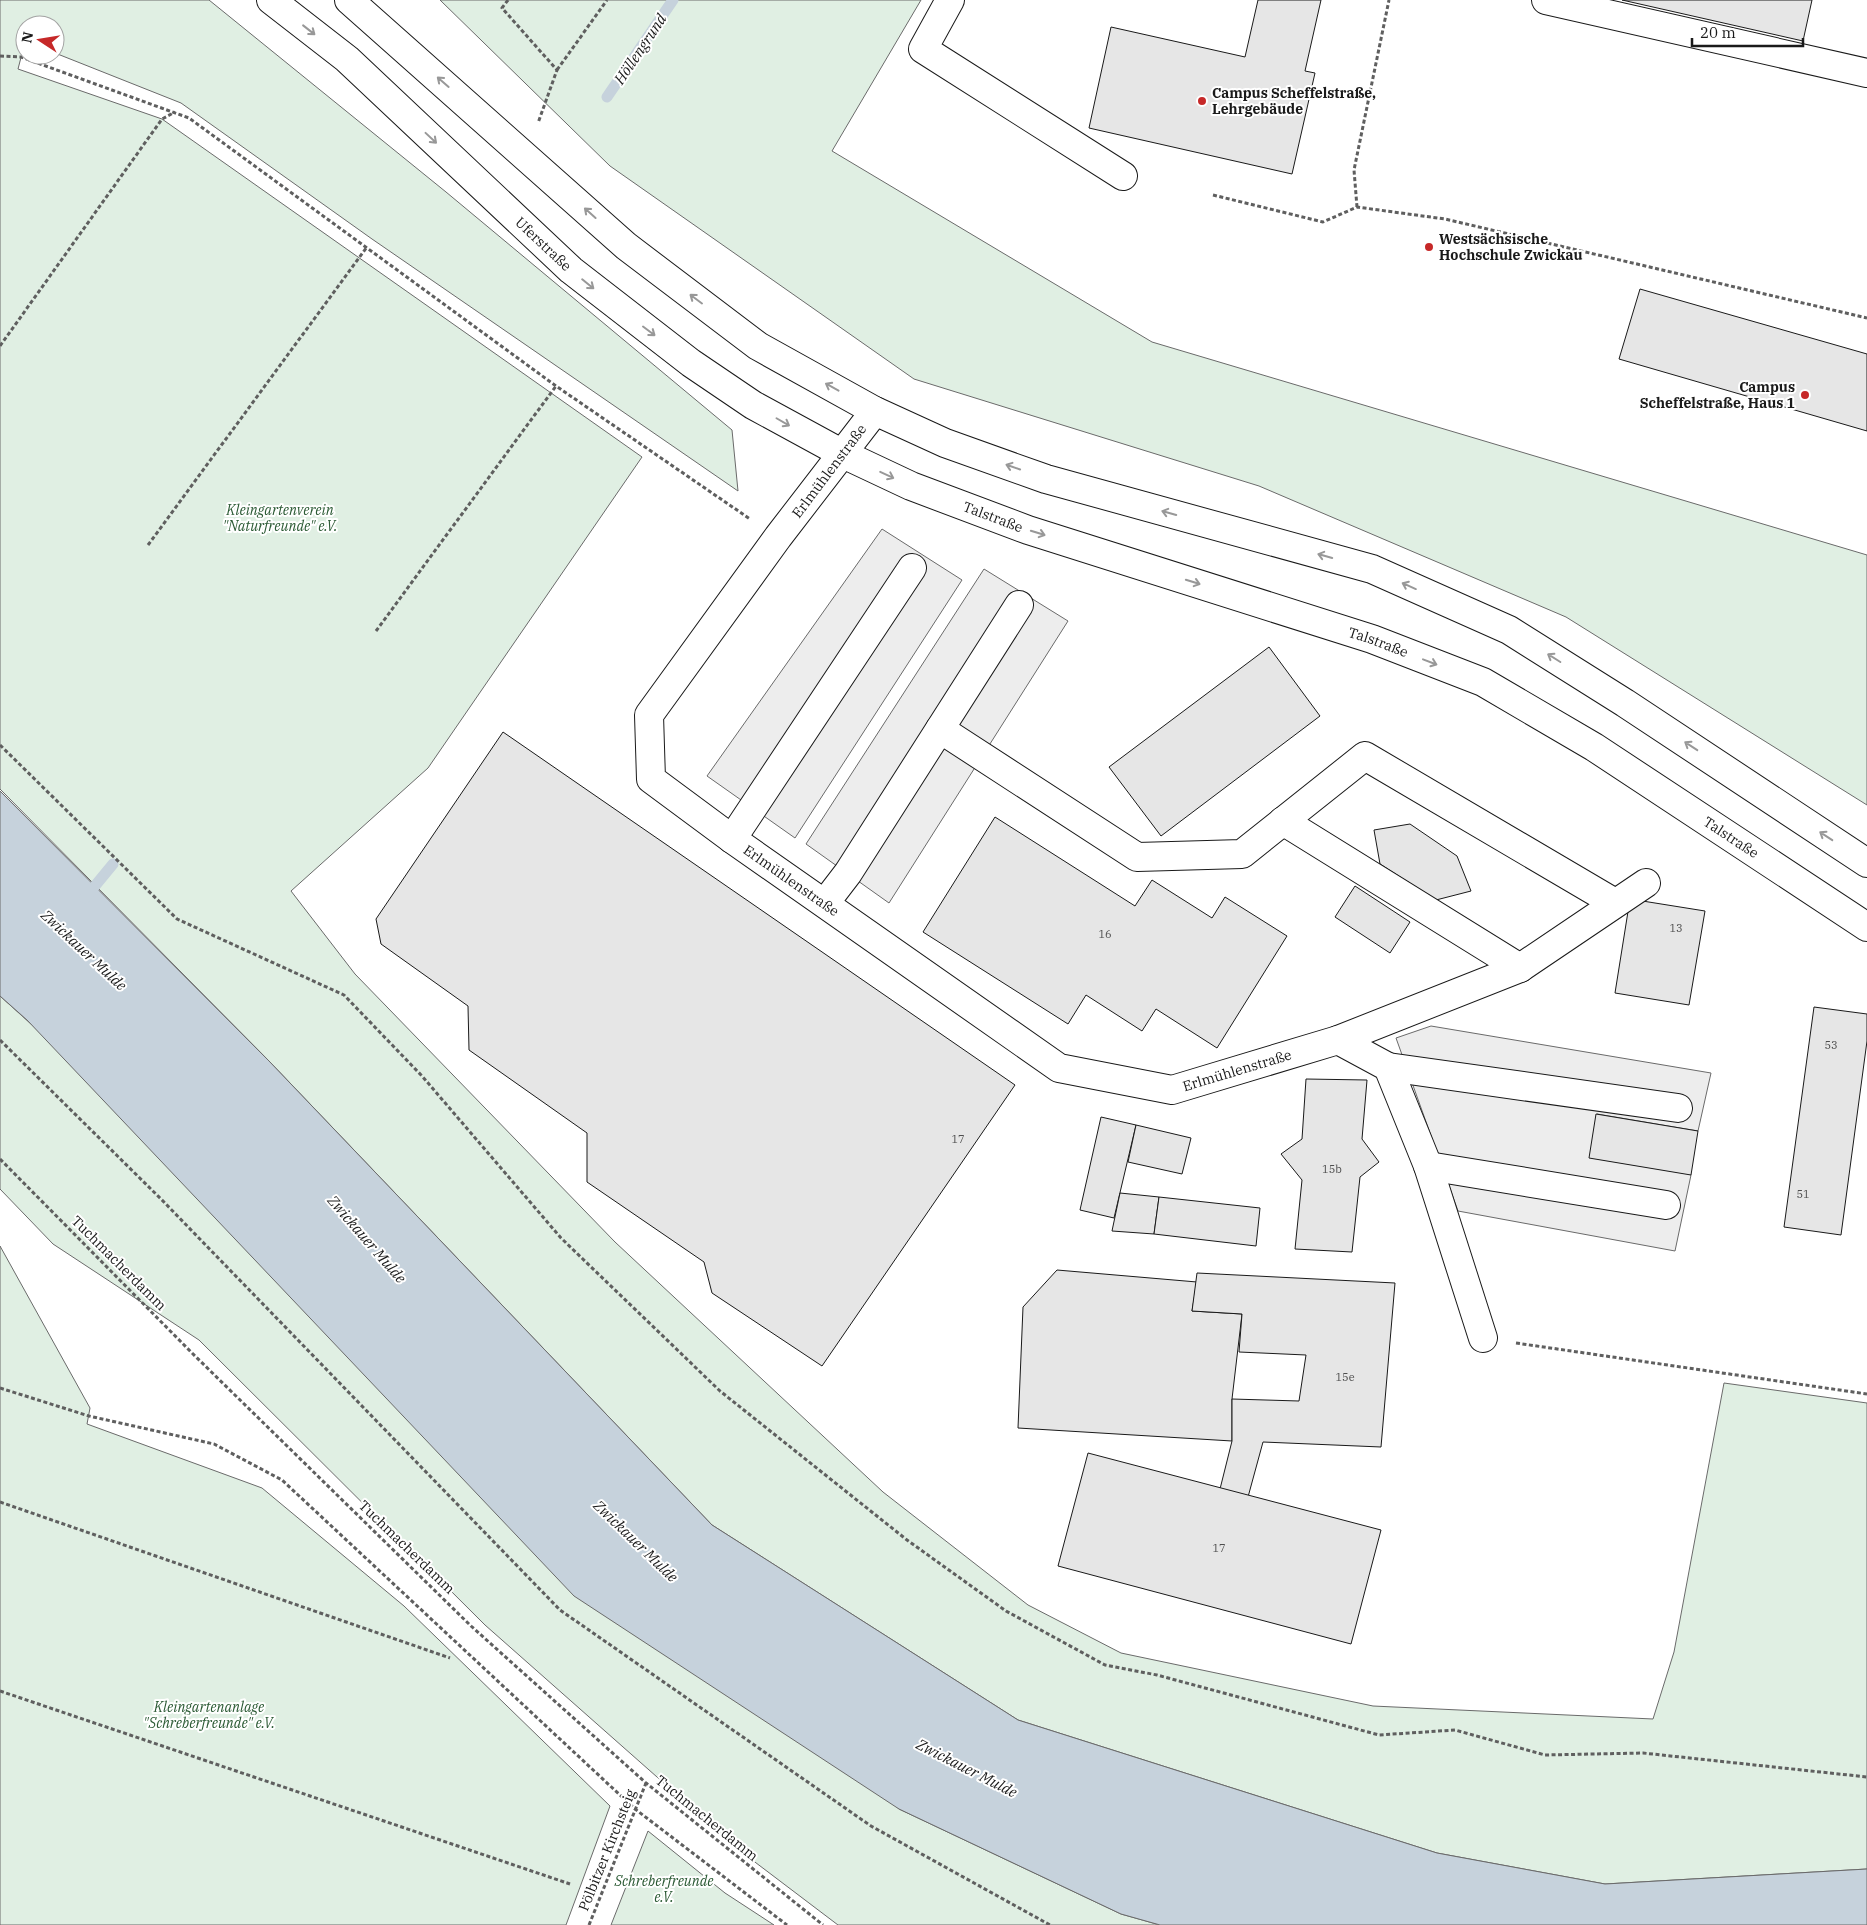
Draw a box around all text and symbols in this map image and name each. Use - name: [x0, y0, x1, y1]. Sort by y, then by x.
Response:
- water label: Höllengrund: [609, 10, 671, 89]
- north arrow: [15, 15, 65, 65]
- scale bar: [1692, 15, 1803, 47]
- text: 20 m: [1700, 23, 1736, 42]
- one-way arrow: [303, 25, 316, 36]
- text: N: [17, 30, 37, 45]
- one-way arrow: [437, 77, 450, 88]
- place label: Campus Scheffelstraße, Lehrgebäude: [1212, 84, 1376, 118]
- marker: Campus Scheffelstraße, Lehrgebäude: [1196, 95, 1208, 107]
- one-way arrow: [424, 132, 437, 144]
- one-way arrow: [584, 207, 597, 219]
- street label: Uferstraße: [511, 213, 575, 275]
- place label: Westsächsische Hochschule Zwickau: [1439, 230, 1583, 264]
- marker: Westsächsische Hochschule Zwickau: [1423, 241, 1435, 253]
- one-way arrow: [582, 279, 595, 290]
- one-way arrow: [689, 294, 703, 304]
- one-way arrow: [642, 326, 655, 337]
- place label: Campus Scheffelstraße, Haus 1: [1640, 378, 1795, 412]
- one-way arrow: [825, 382, 840, 391]
- marker: Campus Scheffelstraße, Haus 1: [1799, 389, 1811, 401]
- one-way arrow: [776, 418, 790, 428]
- street label: Erlmühlenstraße: [788, 421, 870, 521]
- one-way arrow: [1006, 462, 1021, 471]
- one-way arrow: [879, 470, 894, 480]
- street label: Talstraße: [961, 497, 1026, 536]
- park label: Kleingartenverein "Naturfreunde" e.V.: [223, 501, 338, 535]
- one-way arrow: [1161, 507, 1177, 517]
- one-way arrow: [1030, 529, 1046, 538]
- one-way arrow: [1318, 551, 1334, 561]
- one-way arrow: [1185, 578, 1201, 587]
- one-way arrow: [1402, 580, 1417, 590]
- street label: Talstraße: [1346, 623, 1411, 661]
- one-way arrow: [1547, 653, 1561, 664]
- one-way arrow: [1422, 657, 1437, 667]
- one-way arrow: [1684, 741, 1698, 751]
- street label: Talstraße: [1700, 813, 1762, 862]
- one-way arrow: [1820, 831, 1834, 841]
- street label: Erlmühlenstraße: [740, 841, 843, 920]
- water label: Zwickauer Mulde: [36, 905, 131, 995]
- house number: 13: [1669, 921, 1683, 935]
- house number: 16: [1098, 927, 1112, 941]
- house number: 53: [1824, 1038, 1838, 1052]
- street label: Erlmühlenstraße: [1180, 1045, 1294, 1095]
- house number: 17: [951, 1132, 965, 1146]
- house number: 15b: [1322, 1162, 1342, 1176]
- house number: 51: [1796, 1187, 1810, 1201]
- water label: Zwickauer Mulde: [323, 1190, 411, 1287]
- street label: Tuchmacherdamm: [68, 1212, 170, 1314]
- house number: 15e: [1335, 1370, 1355, 1384]
- water label: Zwickauer Mulde: [589, 1495, 682, 1586]
- street label: Tuchmacherdamm: [355, 1496, 459, 1598]
- house number: 17: [1212, 1541, 1226, 1555]
- park label: Kleingartenanlage "Schreberfreunde" e.V.: [143, 1698, 275, 1732]
- water label: Zwickauer Mulde: [913, 1734, 1021, 1802]
- street label: Tuchmacherdamm: [652, 1771, 762, 1865]
- street label: Pölbitzer Kirchsteig: [574, 1786, 640, 1914]
- park label: Schreberfreunde e.V.: [613, 1872, 714, 1906]

